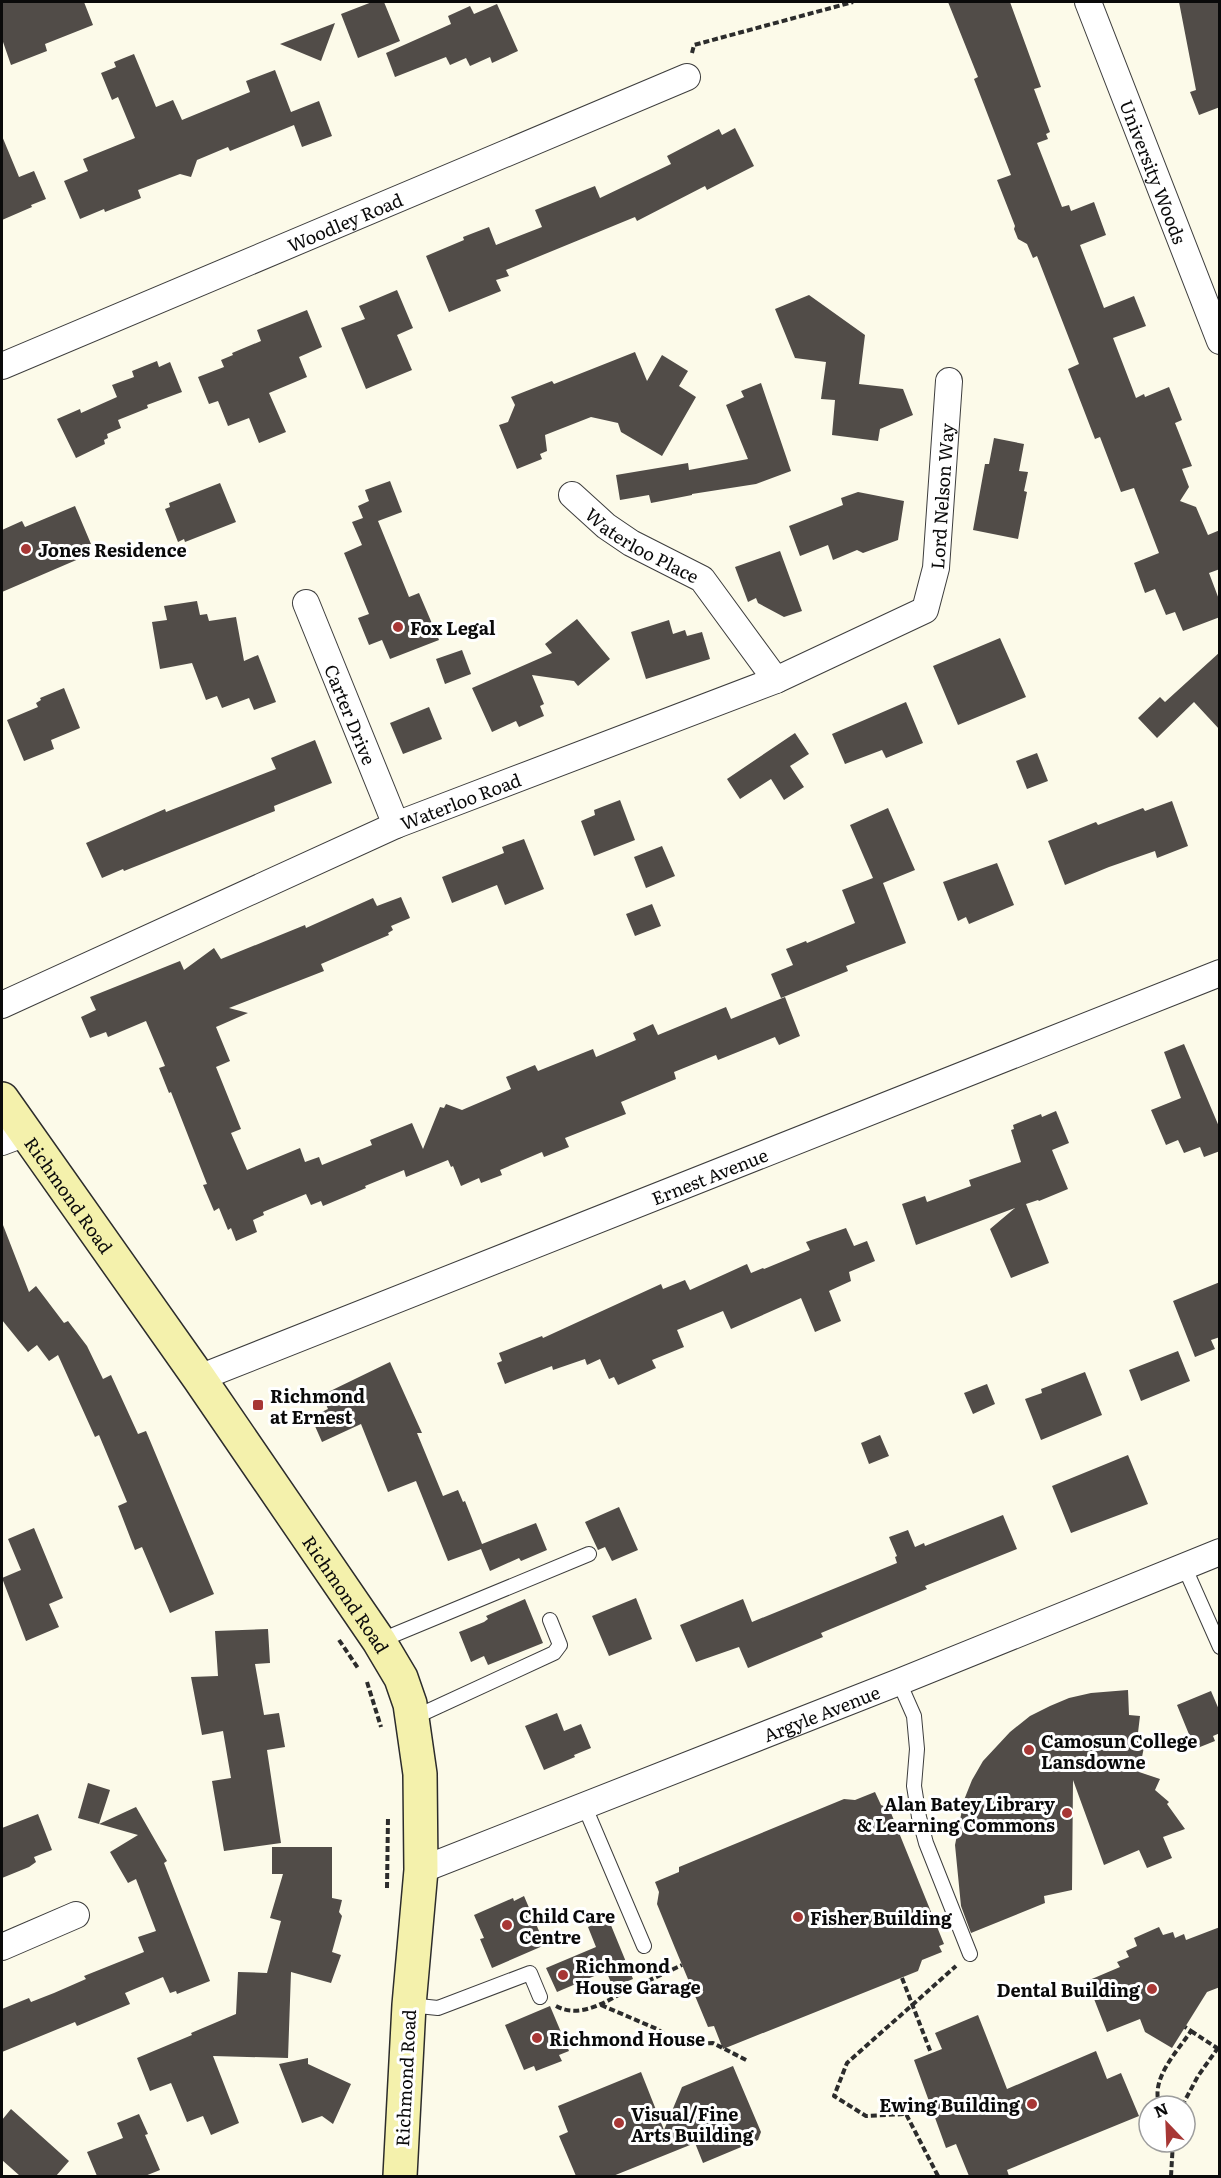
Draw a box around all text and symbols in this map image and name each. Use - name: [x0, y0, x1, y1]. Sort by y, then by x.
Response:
- street label: University Woods: [1114, 96, 1194, 248]
- street label: Woodley Road: [283, 185, 407, 258]
- street label: Lord Nelson Way: [922, 421, 960, 570]
- street label: Waterloo Place: [580, 500, 704, 589]
- place label: Jones Residence: [38, 536, 187, 563]
- marker: Jones Residence: [19, 542, 33, 556]
- place label: Fox Legal: [410, 614, 496, 641]
- marker: Fox Legal: [391, 620, 405, 634]
- street label: Carter Drive: [319, 660, 384, 769]
- street label: Waterloo Road: [396, 765, 525, 836]
- street label: Richmond Road: [19, 1131, 120, 1259]
- street label: Ernest Avenue: [647, 1140, 771, 1211]
- place label: Richmond at Ernest: [270, 1382, 365, 1430]
- marker: Richmond at Ernest: [251, 1398, 265, 1412]
- street label: Richmond Road: [297, 1529, 397, 1658]
- street label: Argyle Avenue: [759, 1677, 883, 1748]
- place label: Camosun College Lansdowne: [1041, 1727, 1197, 1775]
- marker: Camosun College Lansdowne: [1022, 1743, 1036, 1757]
- place label: Alan Batey Library & Learning Commons: [857, 1790, 1055, 1838]
- marker: Alan Batey Library & Learning Commons: [1060, 1806, 1074, 1820]
- place label: Child Care Centre: [519, 1902, 615, 1950]
- place label: Fisher Building: [810, 1904, 953, 1931]
- marker: Fisher Building: [791, 1910, 805, 1924]
- marker: Child Care Centre: [500, 1918, 514, 1932]
- place label: Richmond House Garage: [575, 1952, 701, 2000]
- marker: Richmond House Garage: [556, 1968, 570, 1982]
- place label: Dental Building: [996, 1976, 1141, 2003]
- marker: Dental Building: [1145, 1982, 1159, 1996]
- street label: Richmond Road: [388, 2009, 422, 2147]
- place label: Richmond House: [549, 2025, 705, 2052]
- marker: Richmond House: [530, 2031, 544, 2045]
- place label: Ewing Building: [879, 2091, 1021, 2118]
- north arrow: [1137, 2094, 1197, 2154]
- text: N: [1150, 2096, 1172, 2123]
- marker: Ewing Building: [1025, 2097, 1039, 2111]
- place label: Visual/Fine Arts Building: [631, 2100, 755, 2148]
- marker: Visual/Fine Arts Building: [612, 2116, 626, 2130]

